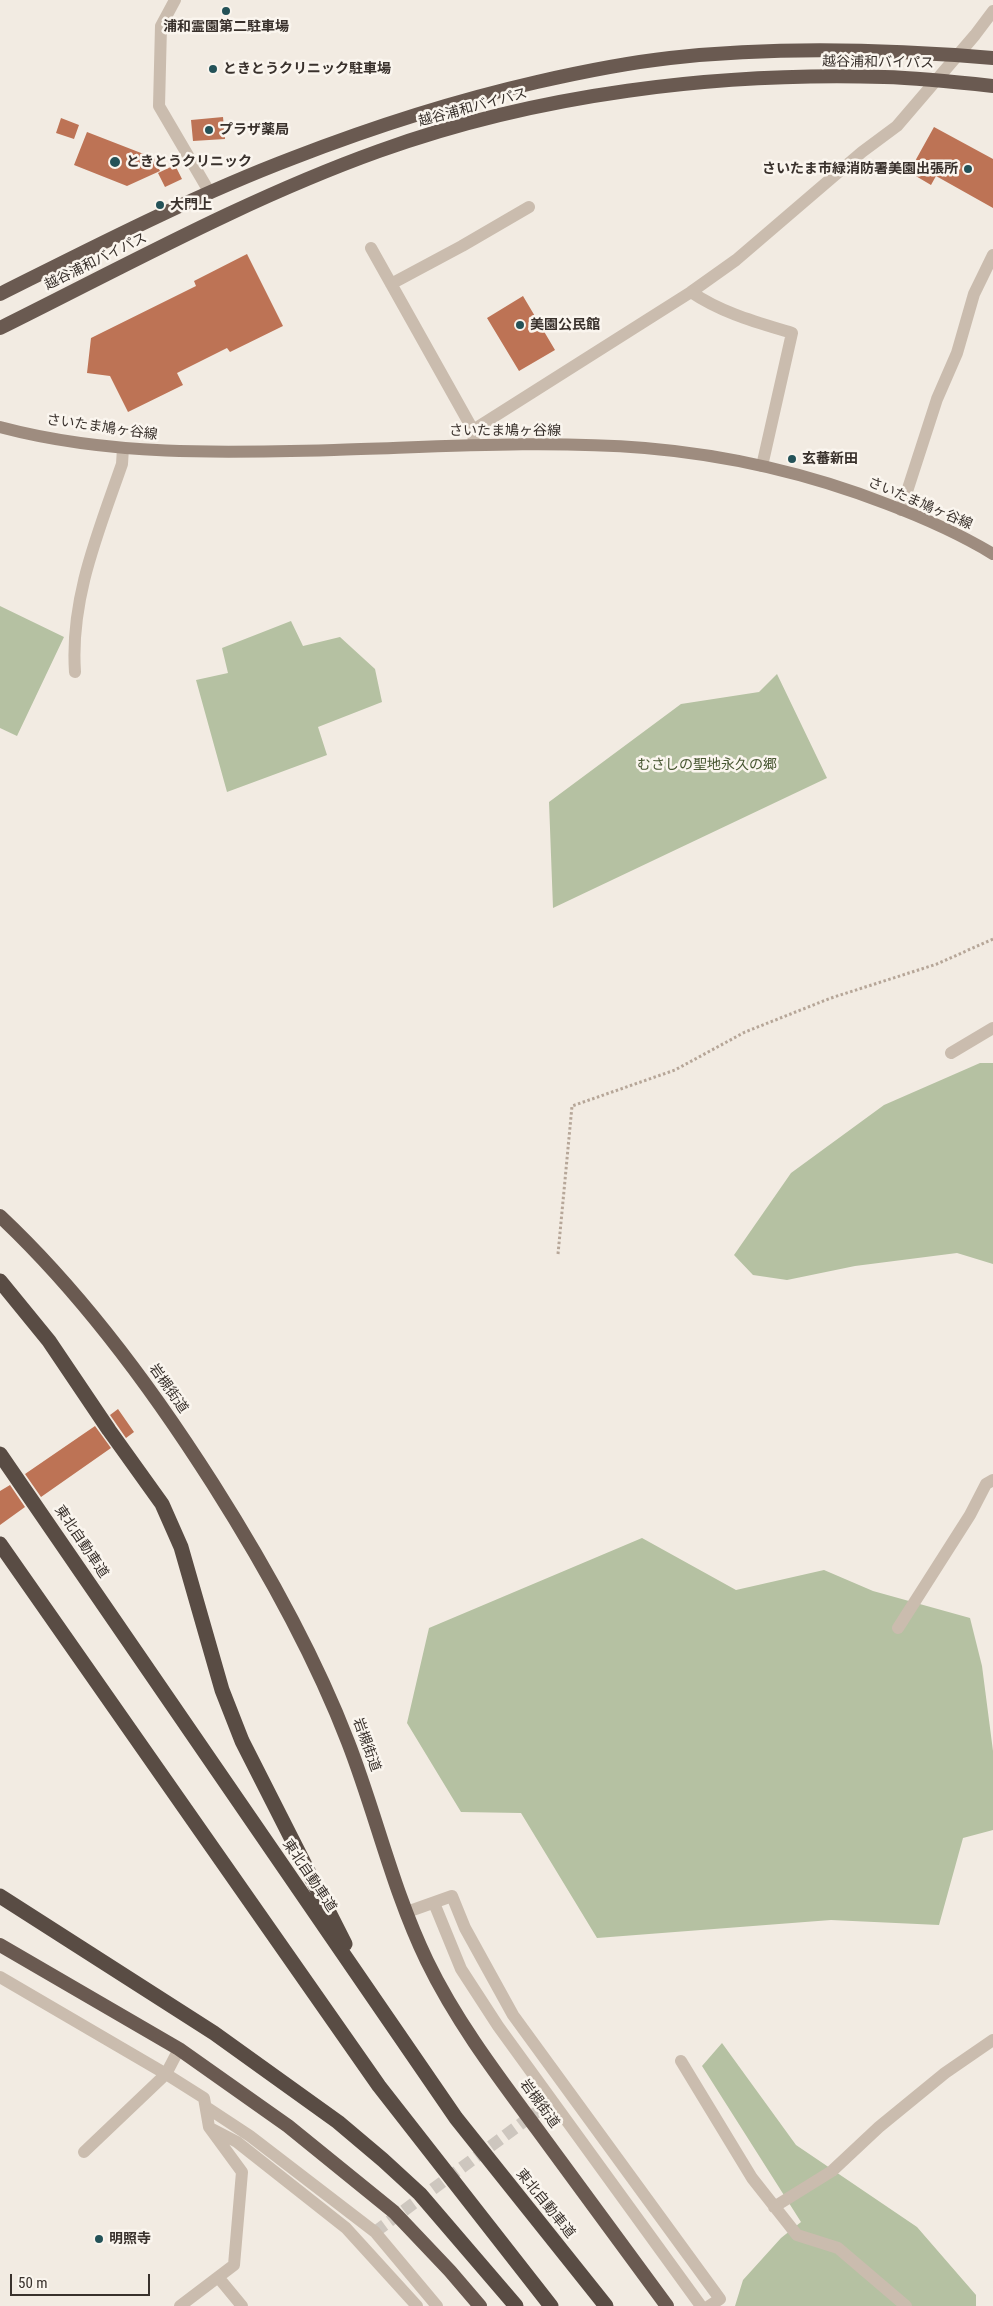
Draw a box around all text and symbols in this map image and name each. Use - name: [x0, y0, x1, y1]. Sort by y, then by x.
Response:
- marker: 浦和霊園第二駐車場: [220, 5, 232, 17]
- place label: 浦和霊園第二駐車場: [163, 19, 289, 35]
- street label: 越谷浦和バイパス: [822, 54, 934, 72]
- place label: ときとうクリニック駐車場: [223, 61, 391, 77]
- marker: ときとうクリニック駐車場: [207, 63, 219, 75]
- street label: 越谷浦和バイパス: [417, 85, 529, 131]
- place label: プラザ薬局: [219, 122, 289, 138]
- marker: プラザ薬局: [203, 124, 215, 136]
- place label: ときとうクリニック: [126, 154, 252, 170]
- marker: ときとうクリニック: [108, 155, 122, 169]
- place label: さいたま市緑消防署美園出張所: [762, 161, 958, 177]
- marker: さいたま市緑消防署美園出張所: [962, 163, 974, 175]
- place label: 大門上: [170, 197, 212, 213]
- marker: 大門上: [154, 199, 166, 211]
- street label: 越谷浦和バイパス: [42, 230, 150, 294]
- place label: 美園公民館: [530, 317, 600, 333]
- marker: 美園公民館: [514, 319, 526, 331]
- street label: さいたま鳩ヶ谷線: [45, 412, 159, 444]
- street label: さいたま鳩ヶ谷線: [449, 423, 561, 439]
- place label: 玄蕃新田: [802, 451, 858, 467]
- marker: 玄蕃新田: [786, 453, 798, 465]
- street label: さいたま鳩ヶ谷線: [865, 474, 975, 534]
- park label: むさしの聖地永久の郷: [637, 757, 777, 773]
- street label: 岩槻街道: [145, 1361, 191, 1417]
- street label: 東北自動車道: [51, 1502, 111, 1582]
- street label: 岩槻街道: [349, 1716, 383, 1774]
- street label: 東北自動車道: [279, 1836, 339, 1916]
- street label: 岩槻街道: [516, 2076, 562, 2132]
- street label: 東北自動車道: [512, 2166, 578, 2242]
- place label: 明照寺: [109, 2231, 151, 2247]
- marker: 明照寺: [93, 2233, 105, 2245]
- scale bar: [12, 2264, 152, 2296]
- text: 50 m: [18, 2274, 48, 2292]

